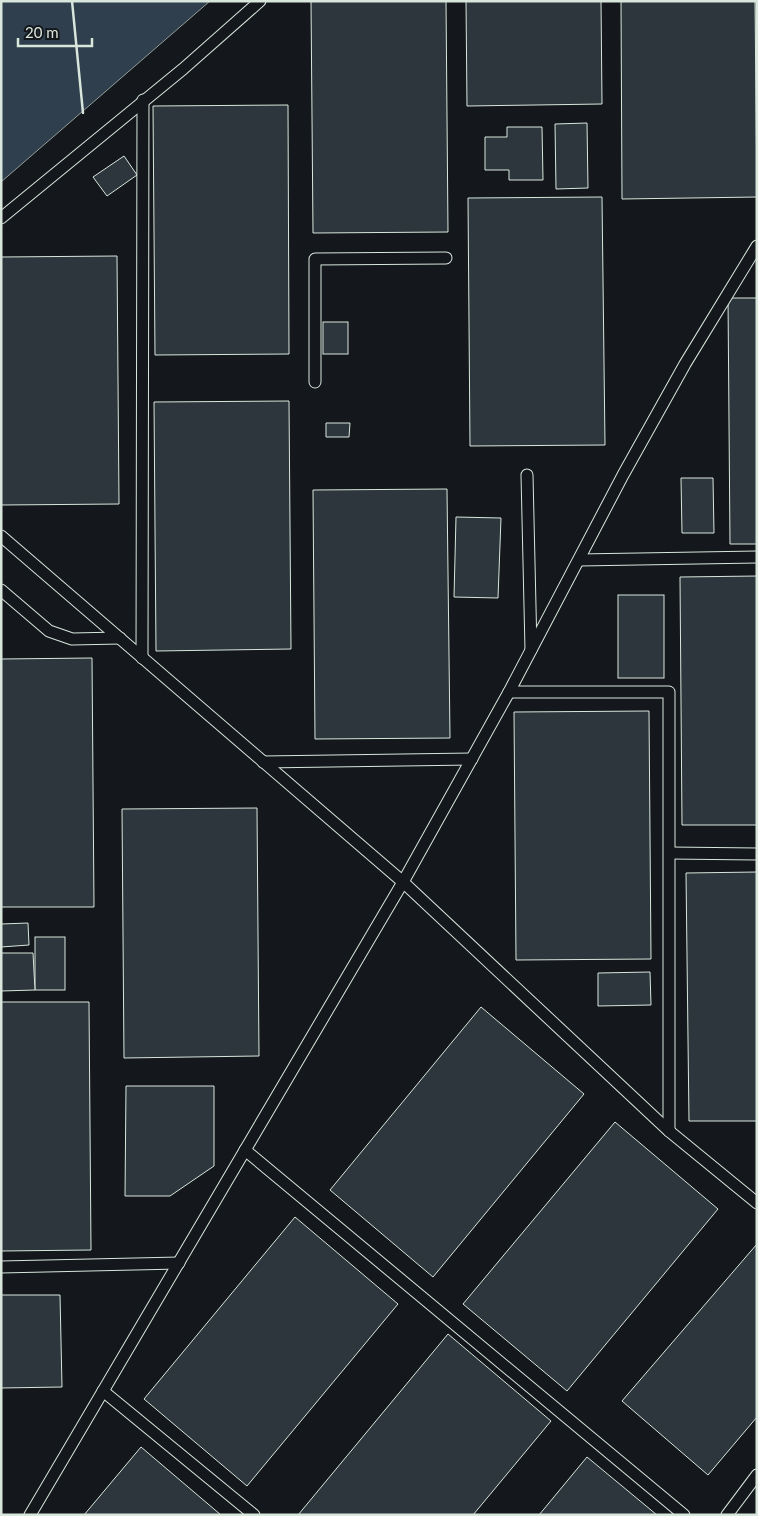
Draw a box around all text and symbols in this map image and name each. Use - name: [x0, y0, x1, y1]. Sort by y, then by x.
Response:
- scale bar: [18, 15, 91, 47]
- text: 20 m: [25, 23, 59, 41]

